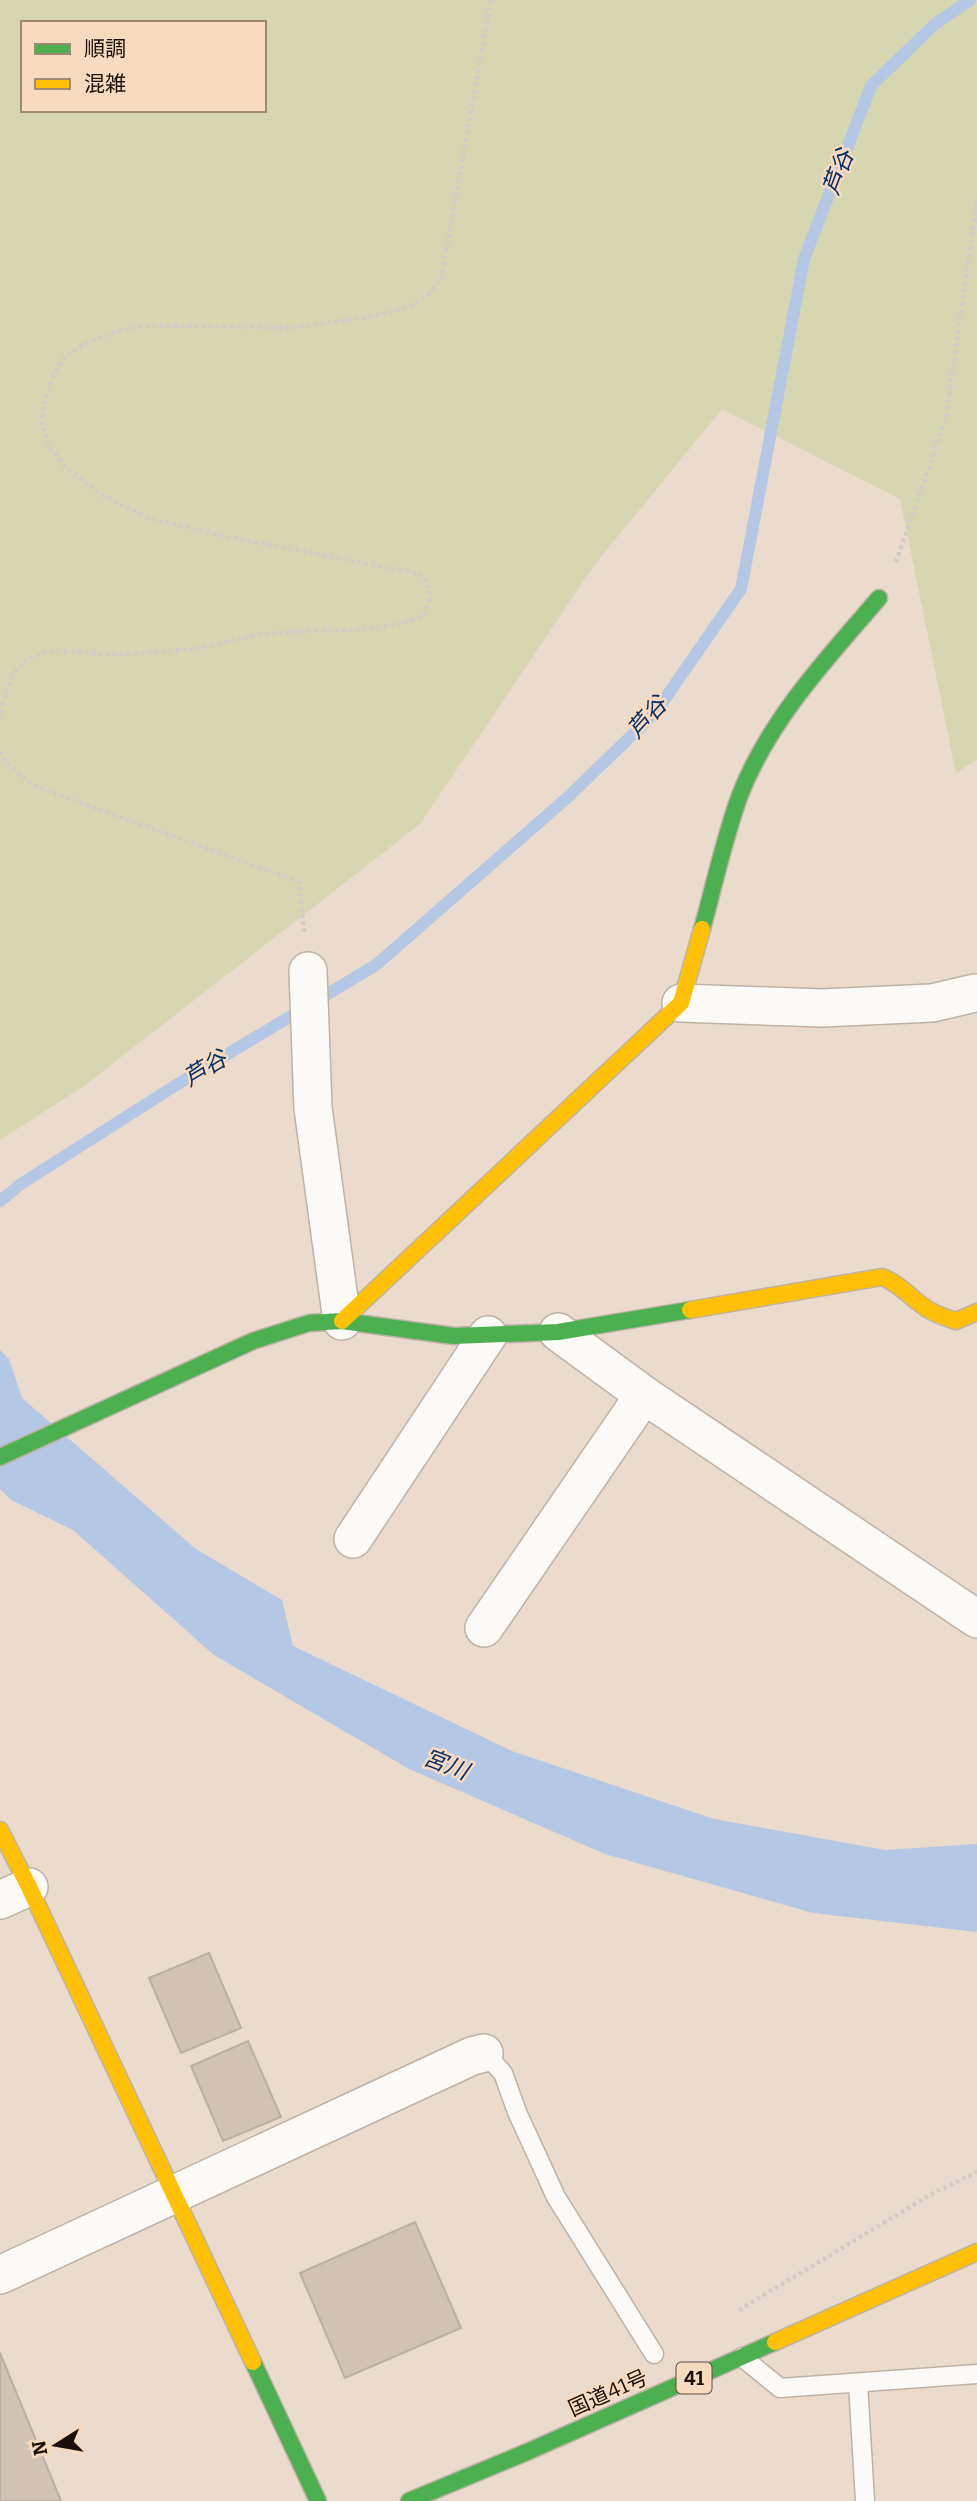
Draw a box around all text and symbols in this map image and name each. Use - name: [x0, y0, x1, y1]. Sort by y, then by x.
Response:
- legend: [21, 21, 266, 112]
- text: 順調: [84, 36, 126, 62]
- text: 混雑: [84, 71, 126, 97]
- water label: 芦谷: [817, 144, 860, 198]
- water label: 芦谷: [621, 689, 674, 743]
- water label: 芦谷: [178, 1043, 234, 1092]
- water label: 宮川: [420, 1743, 475, 1786]
- road number: 41: [676, 2362, 712, 2394]
- street label: 国道41号: [564, 2364, 652, 2422]
- north arrow: [21, 2410, 91, 2480]
- text: N: [27, 2438, 52, 2458]

